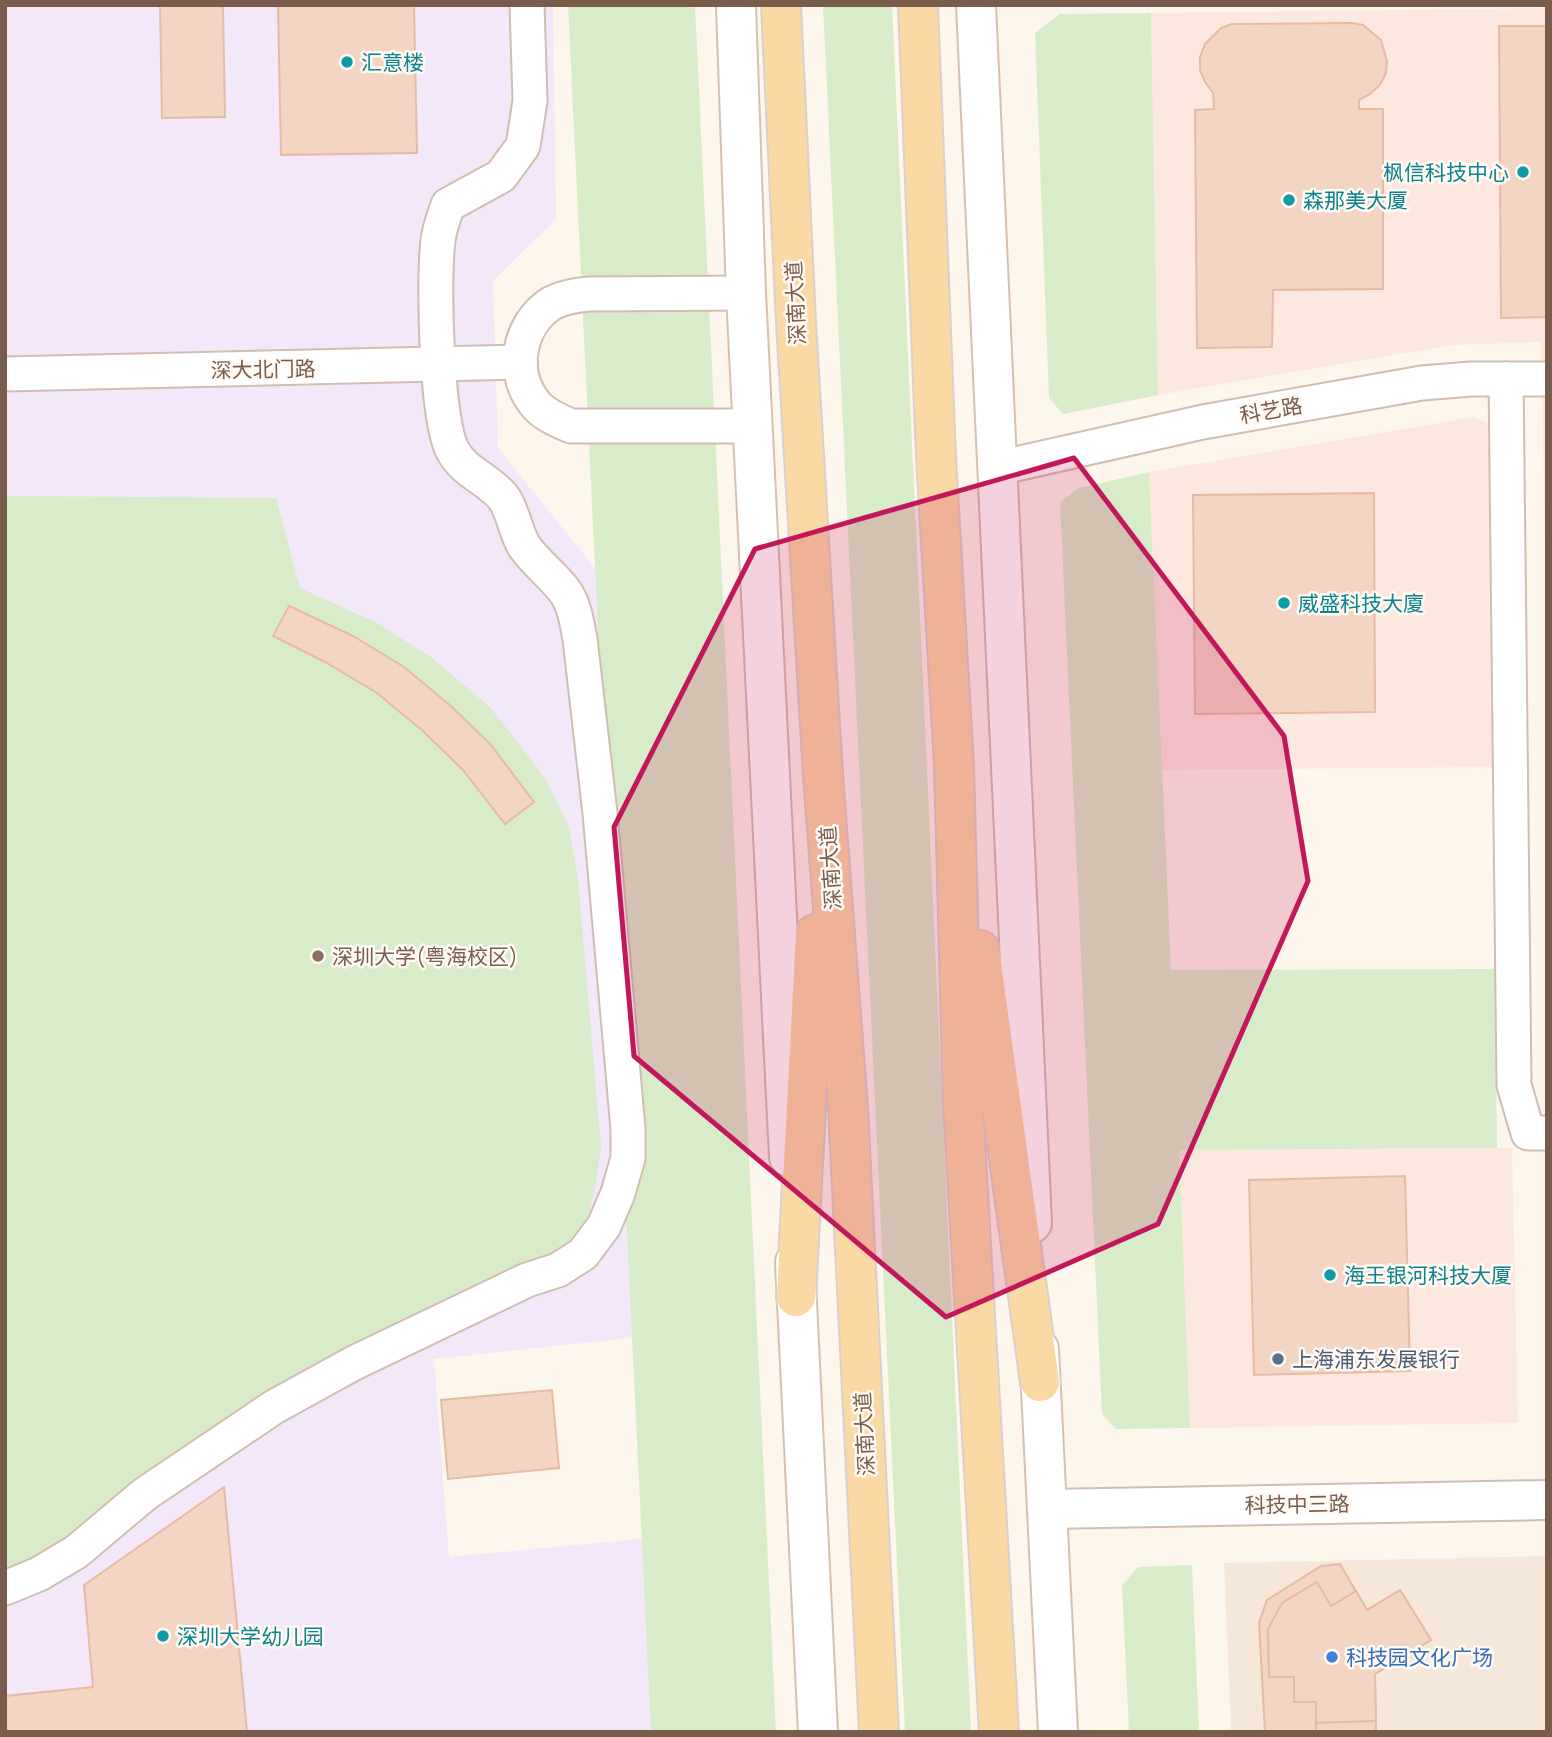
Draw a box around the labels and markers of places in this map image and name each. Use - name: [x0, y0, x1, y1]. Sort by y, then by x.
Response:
- place label: 汇意楼: [361, 48, 424, 76]
- marker: 汇意楼: [339, 54, 355, 70]
- place label: 枫信科技中心: [1383, 158, 1509, 186]
- marker: 枫信科技中心: [1515, 164, 1531, 180]
- place label: 森那美大厦: [1303, 186, 1408, 214]
- marker: 森那美大厦: [1281, 192, 1297, 208]
- place label: 威盛科技大廈: [1298, 589, 1424, 617]
- marker: 威盛科技大廈: [1276, 595, 1292, 611]
- place label: 深圳大学(粤海校区): [332, 942, 518, 970]
- marker: 深圳大学(粤海校区): [310, 948, 326, 964]
- place label: 海王银河科技大厦: [1344, 1261, 1512, 1289]
- marker: 海王银河科技大厦: [1322, 1267, 1338, 1283]
- place label: 上海浦东发展银行: [1292, 1345, 1460, 1373]
- marker: 上海浦东发展银行: [1270, 1351, 1286, 1367]
- place label: 深圳大学幼儿园: [177, 1622, 324, 1650]
- marker: 深圳大学幼儿园: [155, 1628, 171, 1644]
- place label: 科技园文化广场: [1346, 1643, 1493, 1671]
- marker: 科技园文化广场: [1324, 1649, 1340, 1665]

